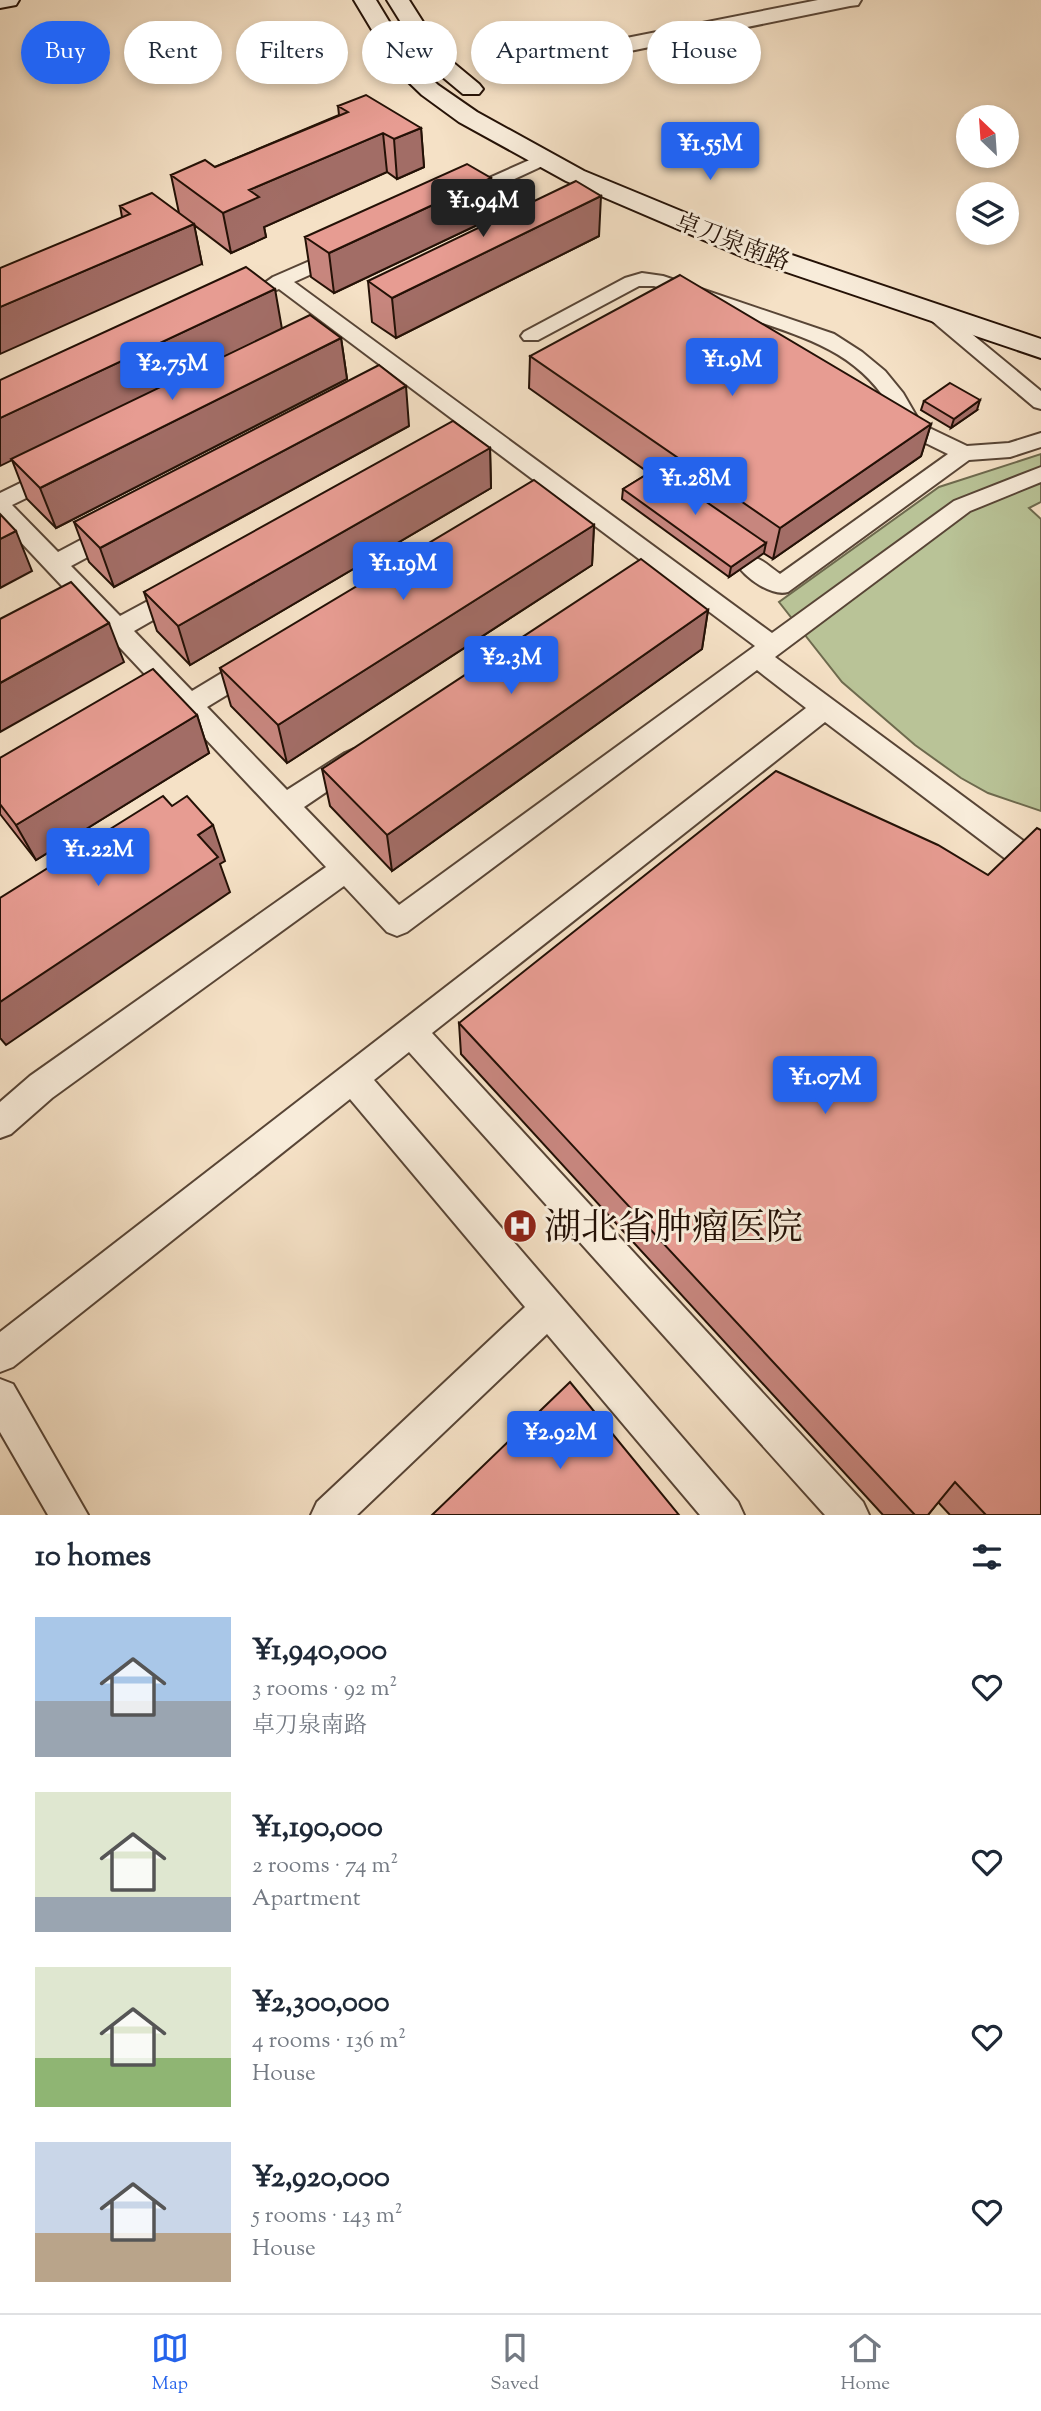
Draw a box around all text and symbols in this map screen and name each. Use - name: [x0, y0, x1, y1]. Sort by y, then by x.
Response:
- chip: Buy: [21, 21, 110, 84]
- chip: Rent: [124, 21, 222, 84]
- chip: Filters: [236, 21, 348, 84]
- chip: New: [362, 21, 457, 84]
- chip: Apartment: [471, 21, 633, 84]
- chip: House: [647, 21, 761, 84]
- north arrow: [956, 105, 1018, 168]
- map controls: [956, 105, 1019, 245]
- pin: ¥1.55M: [653, 122, 767, 182]
- text: ¥1.55M: [677, 128, 743, 161]
- pin: ¥1.94M: [426, 180, 540, 239]
- button: layers: [956, 182, 1019, 245]
- text: ¥1.94M: [447, 185, 519, 218]
- street label: 卓刀泉南路: [670, 205, 794, 280]
- pin: ¥1.9M: [683, 338, 781, 398]
- pin: ¥2.75M: [115, 342, 229, 402]
- text: ¥1.9M: [702, 344, 762, 377]
- text: ¥2.75M: [136, 348, 208, 381]
- pin: ¥1.28M: [638, 458, 752, 517]
- text: ¥1.28M: [659, 463, 731, 496]
- pin: ¥1.19M: [346, 542, 460, 602]
- text: ¥1.19M: [369, 548, 437, 581]
- pin: ¥2.3M: [462, 636, 560, 696]
- text: ¥2.3M: [480, 642, 542, 675]
- pin: ¥1.22M: [41, 828, 155, 888]
- text: ¥1.22M: [62, 834, 134, 867]
- pin: ¥1.07M: [768, 1056, 882, 1116]
- text: ¥1.07M: [789, 1062, 861, 1095]
- place label: 湖北省肿瘤医院: [544, 1203, 803, 1257]
- hospital icon: 湖北省肿瘤医院: [501, 1207, 539, 1245]
- pin: ¥2.92M: [503, 1412, 617, 1471]
- text: ¥2.92M: [523, 1417, 597, 1450]
- text: 10 homes: [35, 1536, 151, 1579]
- icon: filters: [968, 1538, 1006, 1576]
- text: ¥1,940,000: [252, 1630, 387, 1673]
- icon: home: [91, 1645, 175, 1729]
- icon: heart: [968, 1668, 1006, 1706]
- text: 3 rooms · 92 m²: [252, 1673, 397, 1706]
- text: 卓刀泉南路: [252, 1710, 367, 1743]
- text: ¥1,190,000: [252, 1807, 383, 1850]
- icon: home: [91, 1820, 175, 1904]
- icon: heart: [968, 1843, 1006, 1881]
- text: 2 rooms · 74 m²: [252, 1850, 398, 1883]
- text: Apartment: [252, 1883, 361, 1916]
- text: ¥2,300,000: [252, 1982, 390, 2025]
- icon: home: [91, 1995, 175, 2079]
- icon: heart: [968, 2018, 1006, 2056]
- text: 4 rooms · 136 m²: [252, 2025, 406, 2058]
- text: House: [252, 2058, 316, 2091]
- text: ¥2,920,000: [252, 2157, 390, 2200]
- icon: home: [91, 2170, 175, 2254]
- icon: heart: [968, 2193, 1006, 2231]
- text: 5 rooms · 143 m²: [252, 2200, 403, 2233]
- text: House: [252, 2233, 316, 2266]
- tab: Map: [151, 2329, 189, 2398]
- tab: Saved: [490, 2329, 539, 2398]
- tab: Home: [840, 2329, 890, 2398]

